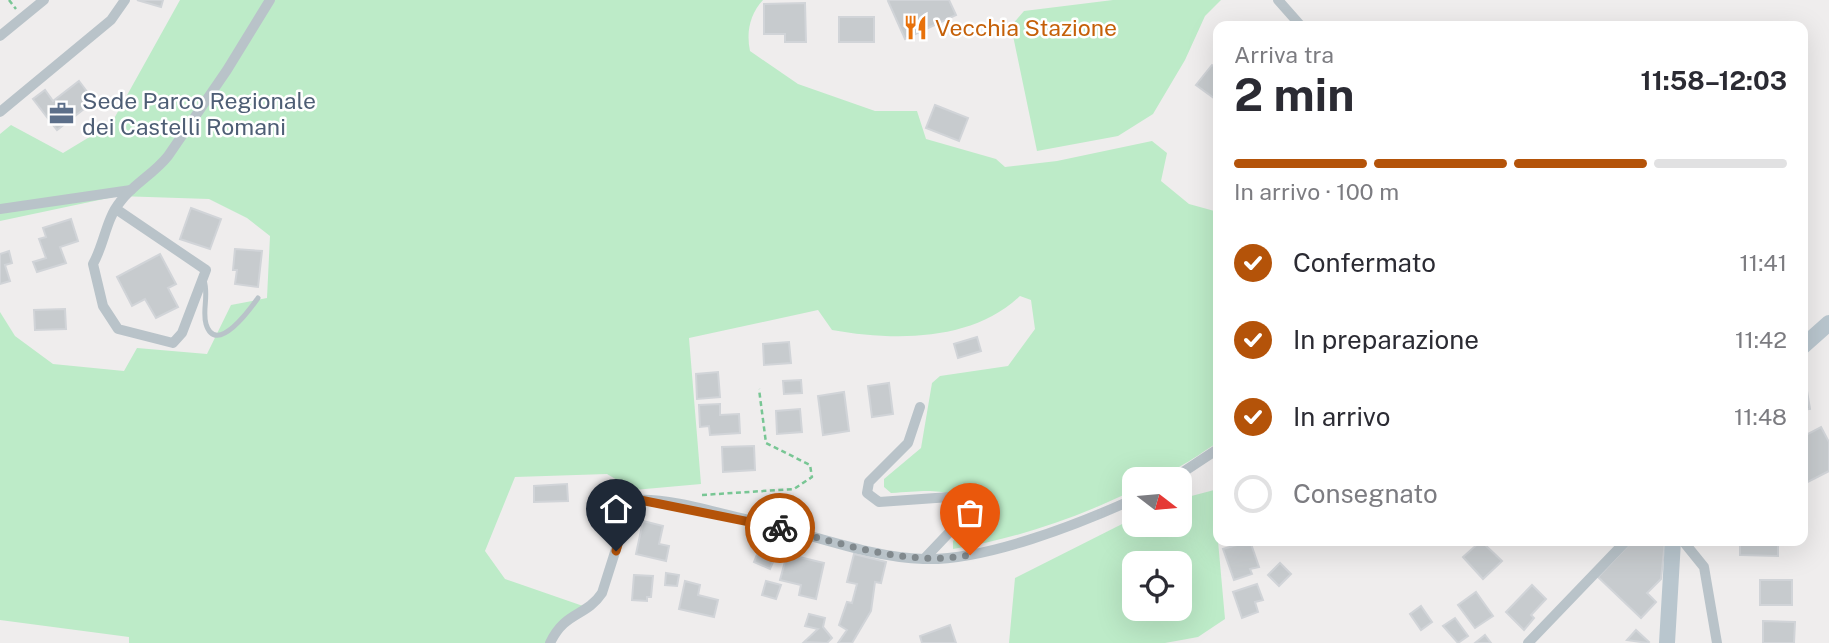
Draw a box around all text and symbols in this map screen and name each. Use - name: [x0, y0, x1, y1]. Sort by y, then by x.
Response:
- restaurant icon: Vecchia Stazione: [901, 13, 929, 41]
- place label: Vecchia Stazione: [935, 14, 1117, 41]
- text: Arriva tra: [1234, 41, 1334, 68]
- text: 11:58–12:03: [1641, 65, 1787, 96]
- text: 2 min: [1234, 67, 1354, 121]
- place label: Sede Parco Regionale dei Castelli Romani: [82, 87, 316, 140]
- office icon: Sede Parco Regionale dei Castelli Romani: [48, 99, 76, 127]
- text: In arrivo · 100 m: [1234, 178, 1399, 205]
- icon: check: [1234, 244, 1272, 282]
- text: Confermato: [1293, 247, 1436, 278]
- text: 11:41: [1739, 249, 1787, 276]
- icon: check: [1234, 321, 1272, 359]
- text: In preparazione: [1293, 324, 1479, 355]
- text: 11:42: [1735, 326, 1787, 353]
- icon: check: [1234, 398, 1272, 436]
- text: In arrivo: [1293, 401, 1390, 432]
- text: 11:48: [1734, 403, 1787, 430]
- north arrow: [1122, 467, 1192, 537]
- map controls: [1122, 467, 1192, 621]
- text: Consegnato: [1293, 478, 1438, 509]
- pin: [586, 479, 646, 551]
- pin: [940, 483, 1000, 555]
- icon: home: [597, 490, 635, 528]
- courier: [745, 493, 815, 563]
- icon: bag: [951, 494, 989, 532]
- icon: bike: [761, 509, 799, 547]
- button: locate: [1122, 551, 1192, 621]

